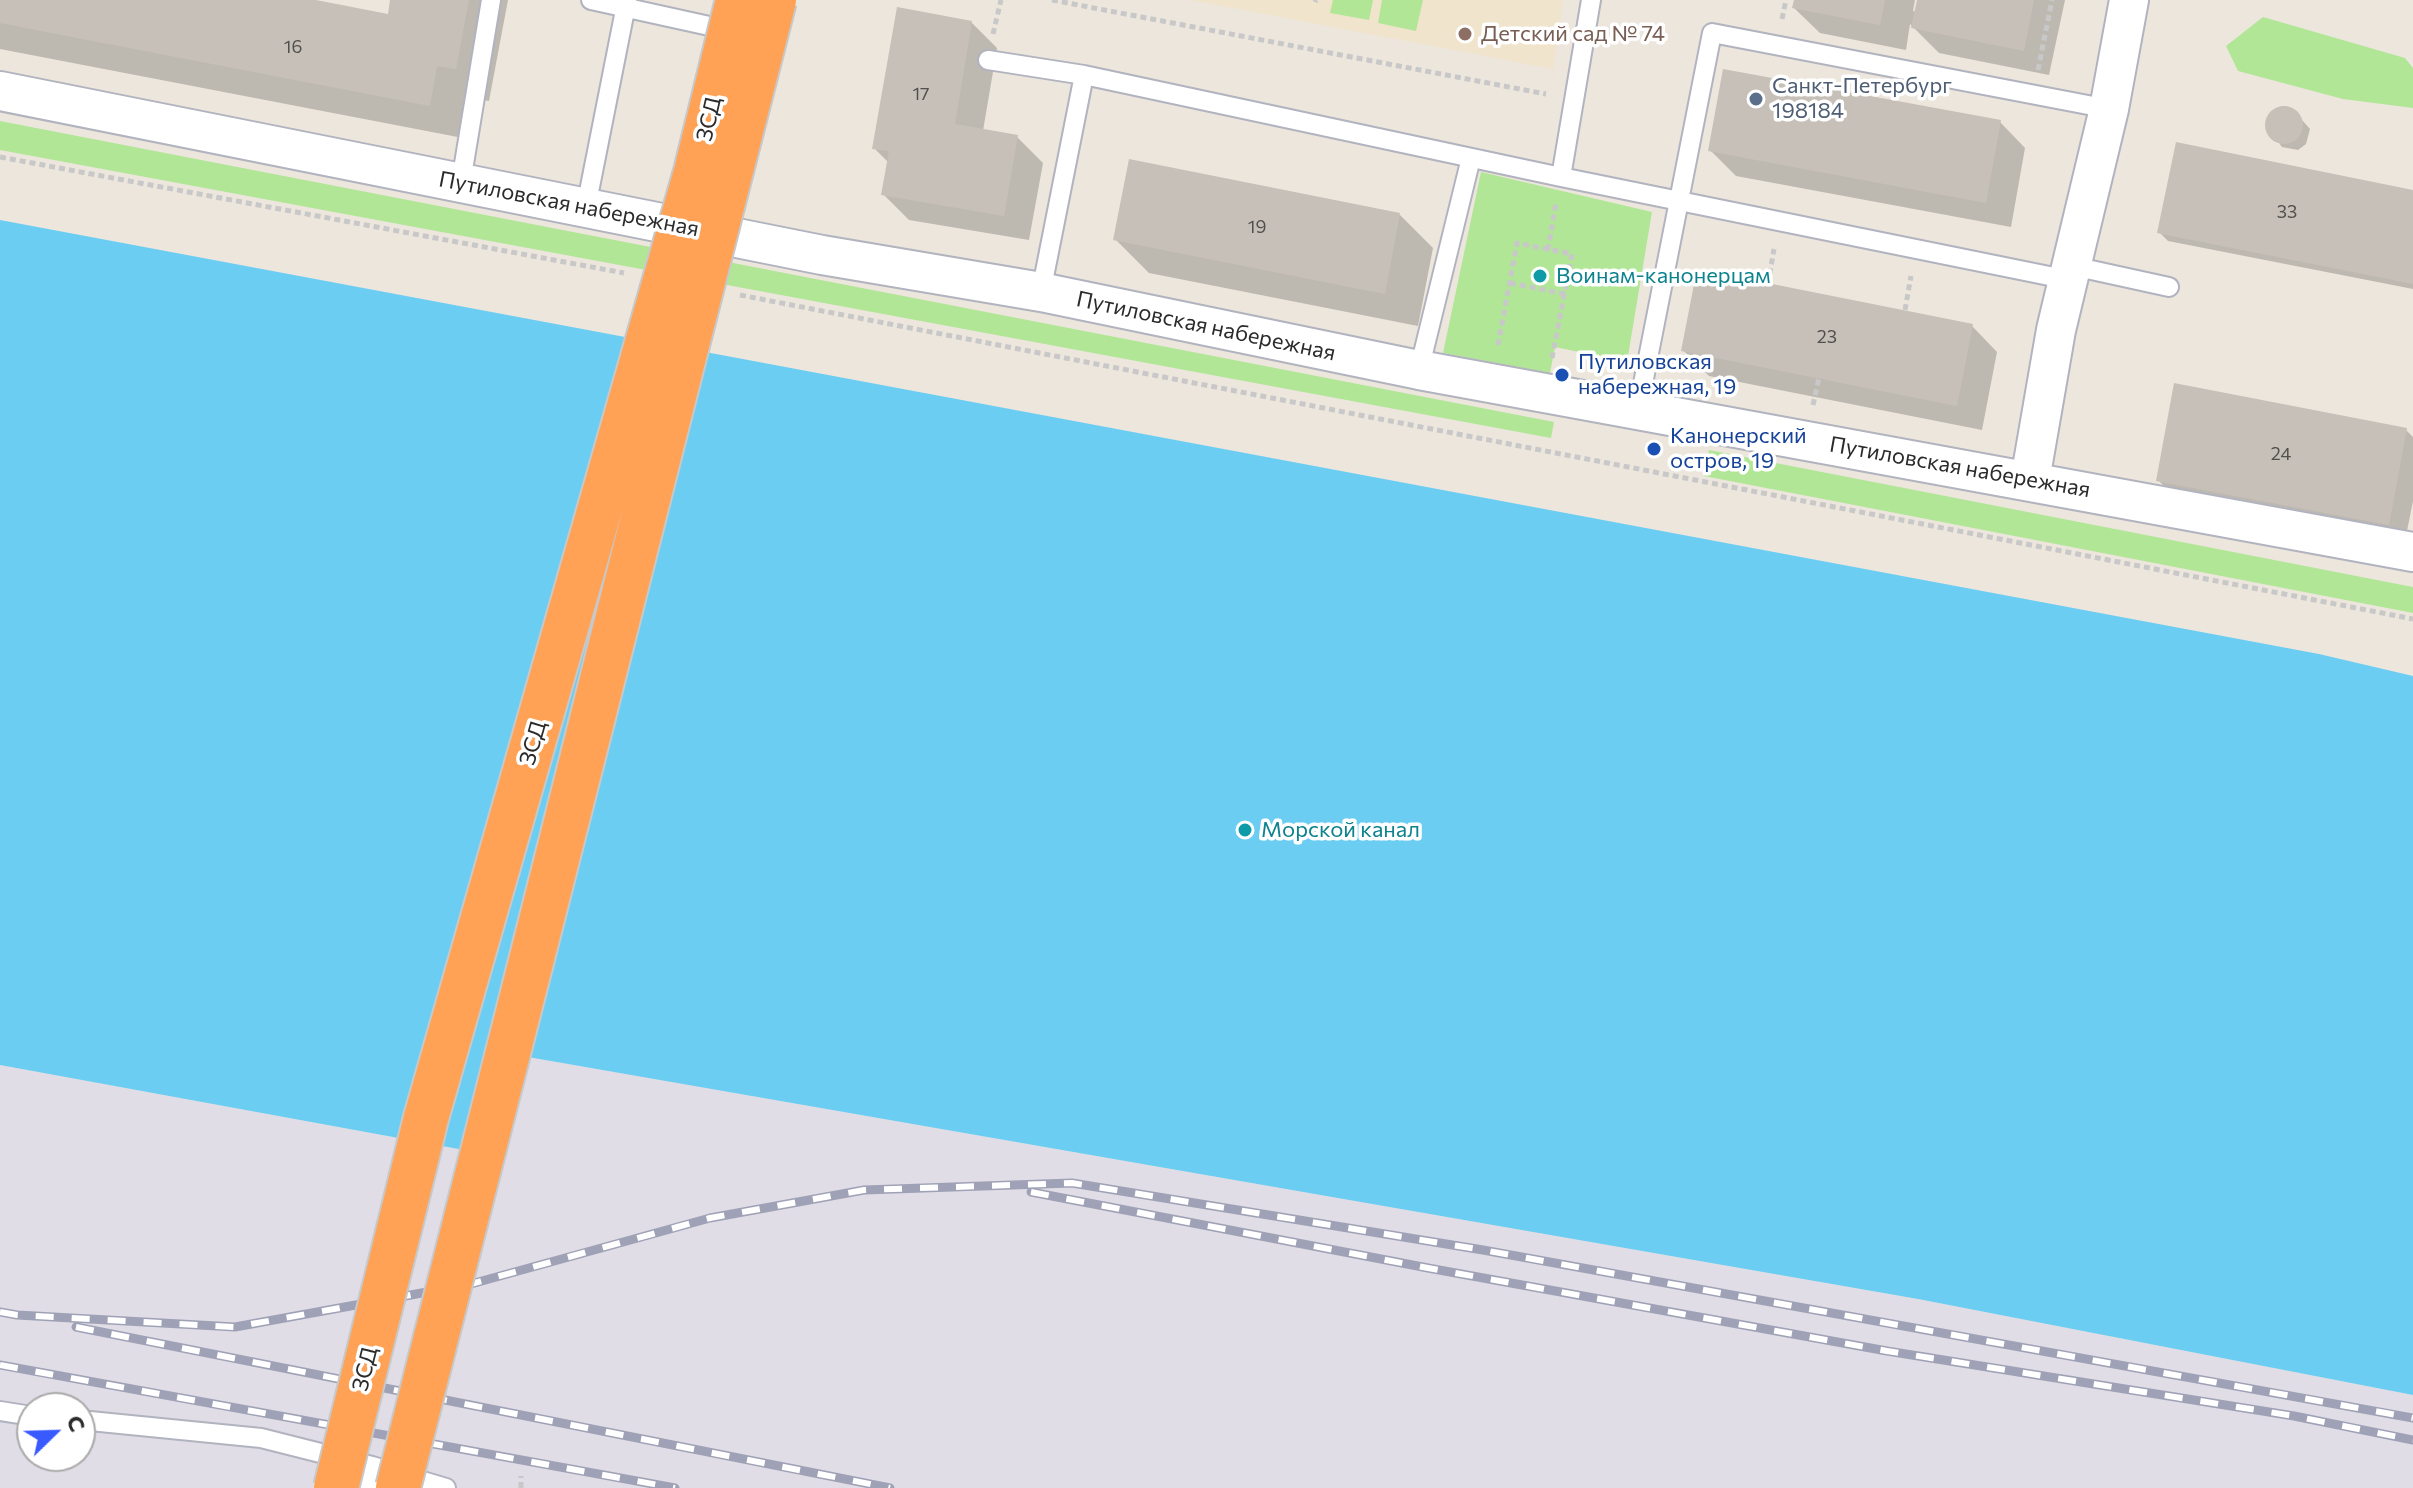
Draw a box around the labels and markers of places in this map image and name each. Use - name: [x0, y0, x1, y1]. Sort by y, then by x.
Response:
- place label: Детский сад № 74: [1481, 21, 1665, 47]
- marker: Детский сад № 74: [1456, 25, 1474, 43]
- place label: Санкт-Петербург 198184: [1772, 73, 1952, 124]
- marker: Санкт-Петербург 198184: [1747, 90, 1765, 108]
- place label: Воинам-канонерцам: [1556, 263, 1771, 289]
- marker: Воинам-канонерцам: [1531, 267, 1549, 285]
- place label: Путиловская набережная, 19: [1578, 349, 1736, 400]
- marker: Путиловская набережная, 19: [1553, 366, 1571, 384]
- place label: Канонерский остров, 19: [1670, 423, 1807, 474]
- marker: Канонерский остров, 19: [1645, 440, 1663, 458]
- place label: Морской канал: [1261, 817, 1420, 843]
- marker: Морской канал: [1236, 821, 1254, 839]

